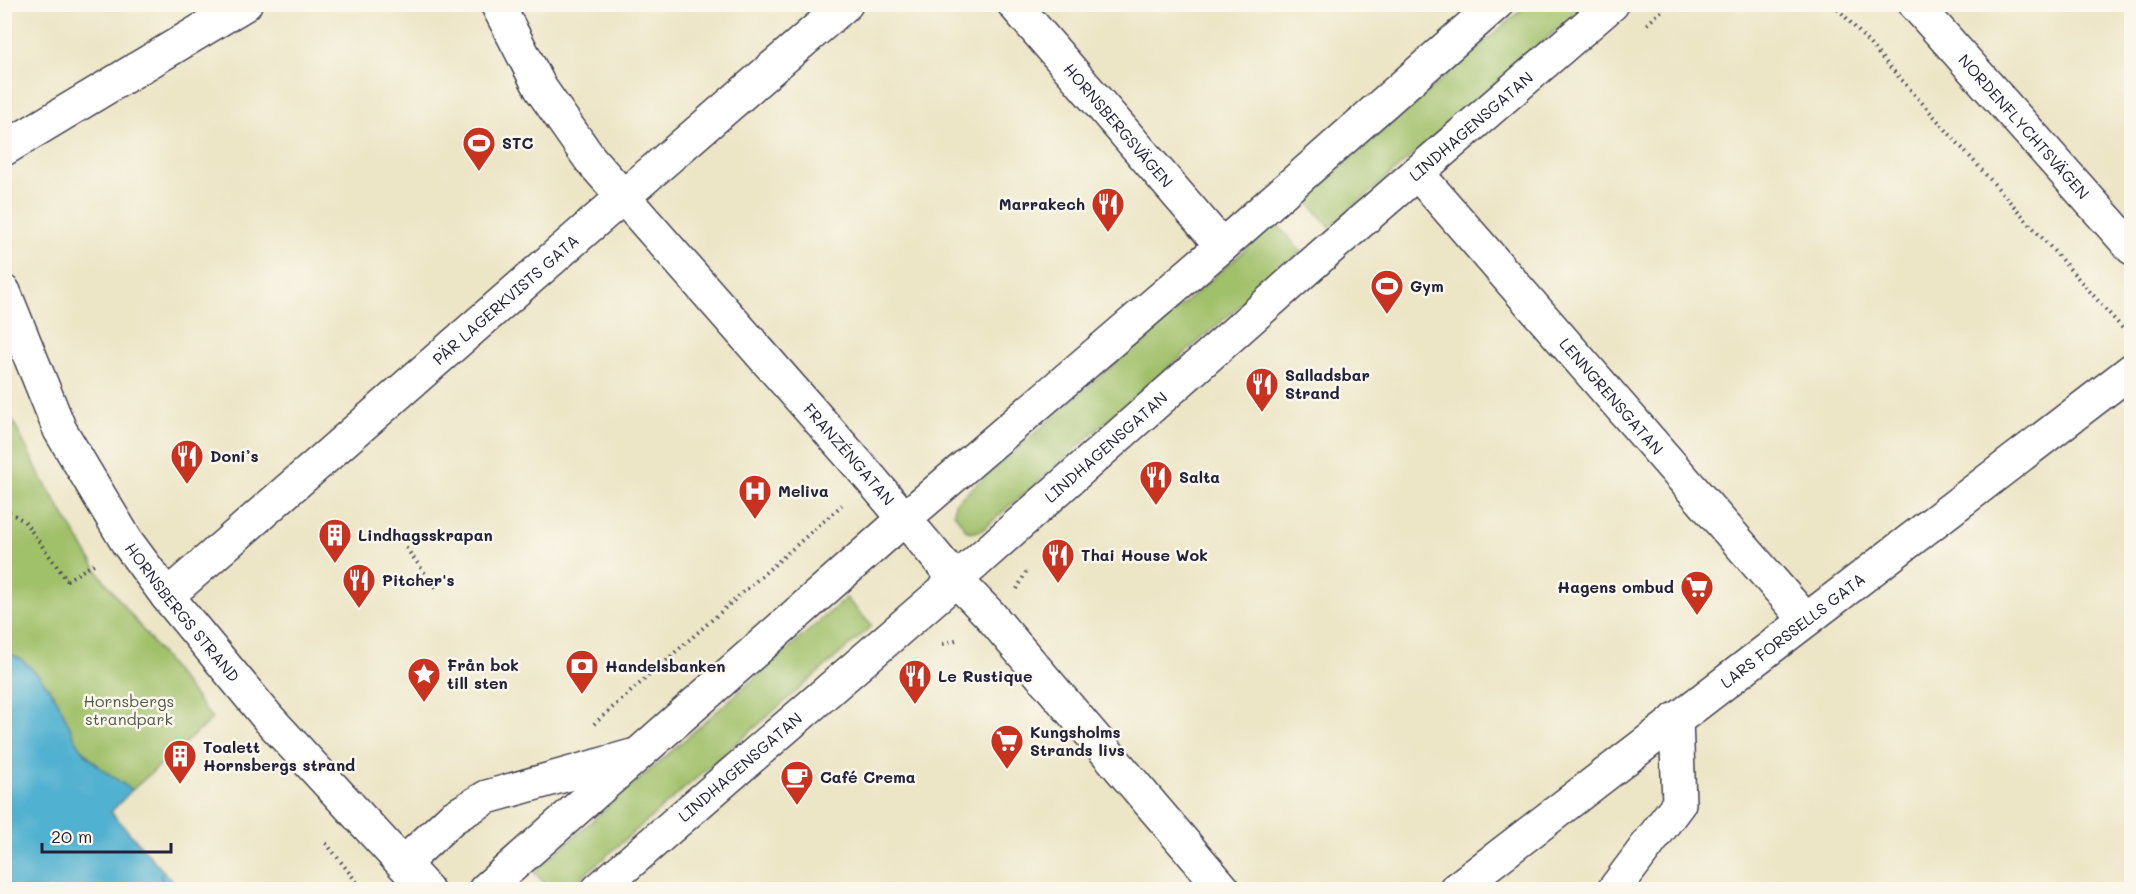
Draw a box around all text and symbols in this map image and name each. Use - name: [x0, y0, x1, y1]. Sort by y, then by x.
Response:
- street label: NORDENFLYCHTSVÄGEN: [1954, 49, 2094, 203]
- street label: HORNSBERGSVÄGEN: [1059, 59, 1178, 191]
- street label: LINDHAGENSGATAN: [1404, 66, 1537, 185]
- sports icon: STC: [461, 125, 497, 172]
- place label: STC: [502, 132, 533, 153]
- restaurant icon: Marrakech: [1090, 186, 1126, 233]
- place label: Marrakech: [999, 193, 1085, 214]
- street label: PÄR LAGERKVISTS GATA: [428, 229, 583, 369]
- sports icon: Gym: [1369, 268, 1405, 315]
- place label: Gym: [1410, 275, 1444, 296]
- street label: LENNGRENSGATAN: [1555, 333, 1668, 459]
- place label: Salladsbar Strand: [1285, 364, 1370, 403]
- restaurant icon: Salladsbar Strand: [1244, 366, 1280, 413]
- street label: LINDHAGENSGATAN: [1040, 387, 1171, 507]
- street label: FRANZÉNGATAN: [799, 399, 900, 509]
- restaurant icon: Doni’s: [169, 438, 205, 485]
- place label: Doni’s: [210, 445, 259, 466]
- restaurant icon: Salta: [1138, 459, 1174, 506]
- place label: Salta: [1179, 466, 1220, 487]
- hospital icon: Meliva: [737, 473, 773, 520]
- place label: Meliva: [778, 480, 829, 501]
- building icon: Lindhagsskrapan: [317, 517, 353, 564]
- place label: Lindhagsskrapan: [358, 524, 493, 545]
- restaurant icon: Thai House Wok: [1040, 537, 1076, 584]
- street label: HORNSBERGS STRAND: [121, 538, 245, 686]
- place label: Thai House Wok: [1081, 544, 1208, 565]
- restaurant icon: Pitcher's: [341, 562, 377, 609]
- street label: LARS FORSSELLS GATA: [1716, 568, 1869, 692]
- place label: Pitcher's: [382, 569, 455, 590]
- supermarket icon: Hagens ombud: [1679, 569, 1715, 616]
- place label: Hagens ombud: [1557, 576, 1674, 597]
- bank icon: Handelsbanken: [564, 648, 600, 695]
- place label: Från bok till sten: [447, 654, 519, 693]
- place label: Handelsbanken: [605, 655, 725, 676]
- place icon: Från bok till sten: [406, 656, 442, 703]
- restaurant icon: Le Rustique: [897, 658, 933, 705]
- place label: Le Rustique: [938, 665, 1032, 686]
- park label: Hornsbergs strandpark: [84, 690, 174, 729]
- street label: LINDHAGENSGATAN: [673, 707, 806, 826]
- place label: Kungsholms Strands livs: [1030, 721, 1125, 760]
- supermarket icon: Kungsholms Strands livs: [989, 723, 1025, 770]
- place label: Toalett Hornsbergs strand: [203, 736, 355, 775]
- building icon: Toalett Hornsbergs strand: [162, 738, 198, 785]
- cafe icon: Café Crema: [779, 759, 815, 806]
- place label: Café Crema: [820, 766, 916, 787]
- scale bar: [42, 816, 171, 854]
- text: 20 m: [51, 824, 92, 848]

